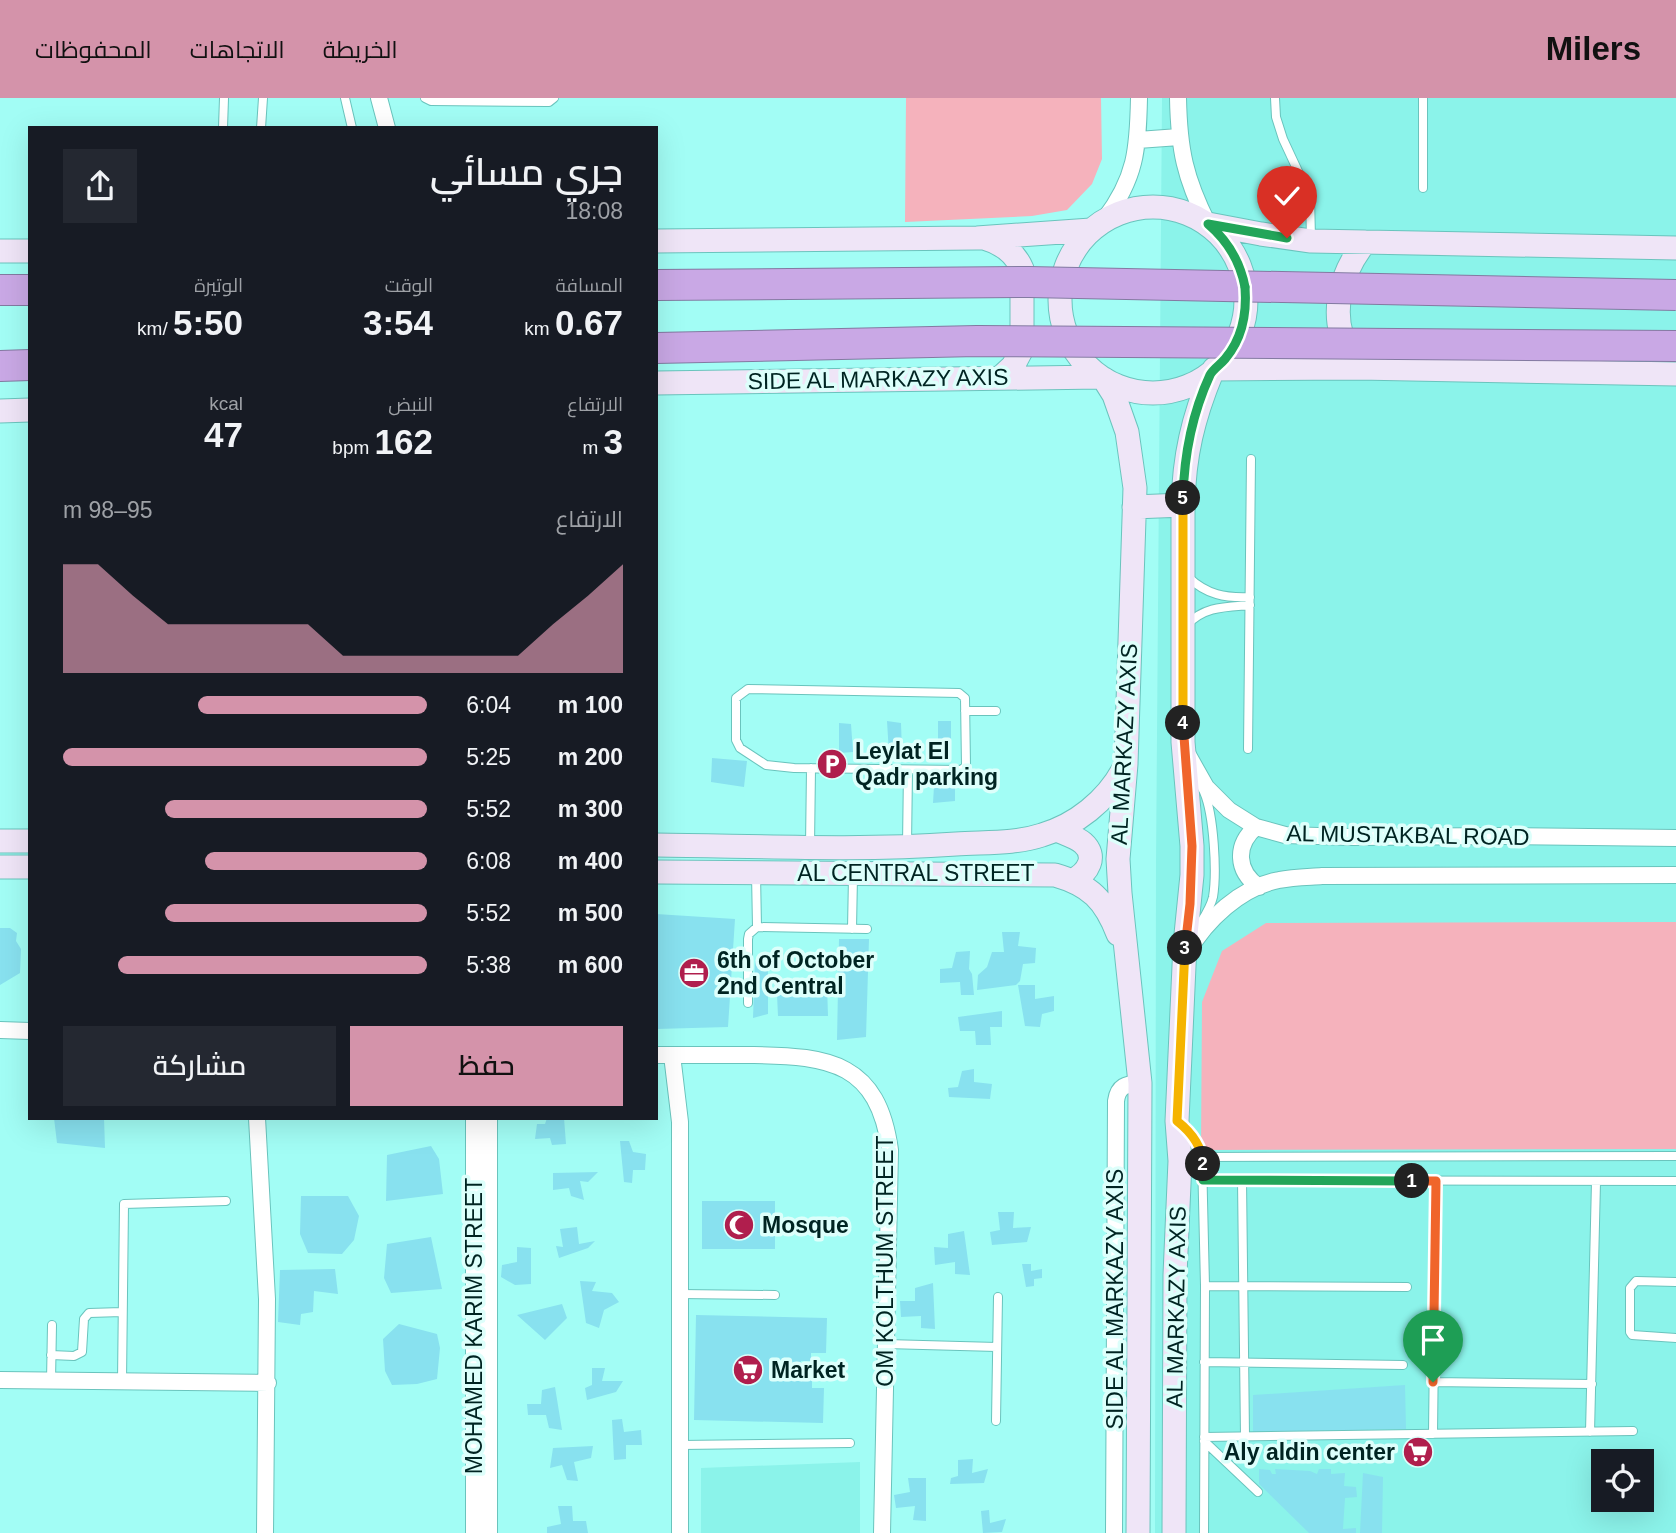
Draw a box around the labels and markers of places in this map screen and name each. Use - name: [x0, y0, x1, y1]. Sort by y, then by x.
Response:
- pin: [1257, 166, 1317, 238]
- pin: 5: [1166, 480, 1200, 516]
- pin: 4: [1166, 706, 1200, 740]
- place label: Leylat El Qadr parking: [855, 738, 998, 790]
- parking icon: Leylat El Qadr parking: [815, 747, 849, 781]
- pin: 3: [1168, 930, 1202, 966]
- place label: 6th of October 2nd Central: [717, 947, 874, 999]
- office icon: 6th of October 2nd Central: [677, 956, 711, 990]
- pin: 2: [1186, 1146, 1220, 1182]
- pin: 1: [1394, 1164, 1430, 1198]
- mosque icon: Mosque: [722, 1208, 756, 1242]
- place label: Mosque: [762, 1212, 849, 1238]
- pin: [1403, 1310, 1463, 1382]
- supermarket icon: Market: [731, 1353, 765, 1387]
- place label: Market: [771, 1357, 845, 1383]
- supermarket icon: Aly aldin center: [1401, 1435, 1435, 1469]
- place label: Aly aldin center: [1224, 1439, 1395, 1465]

